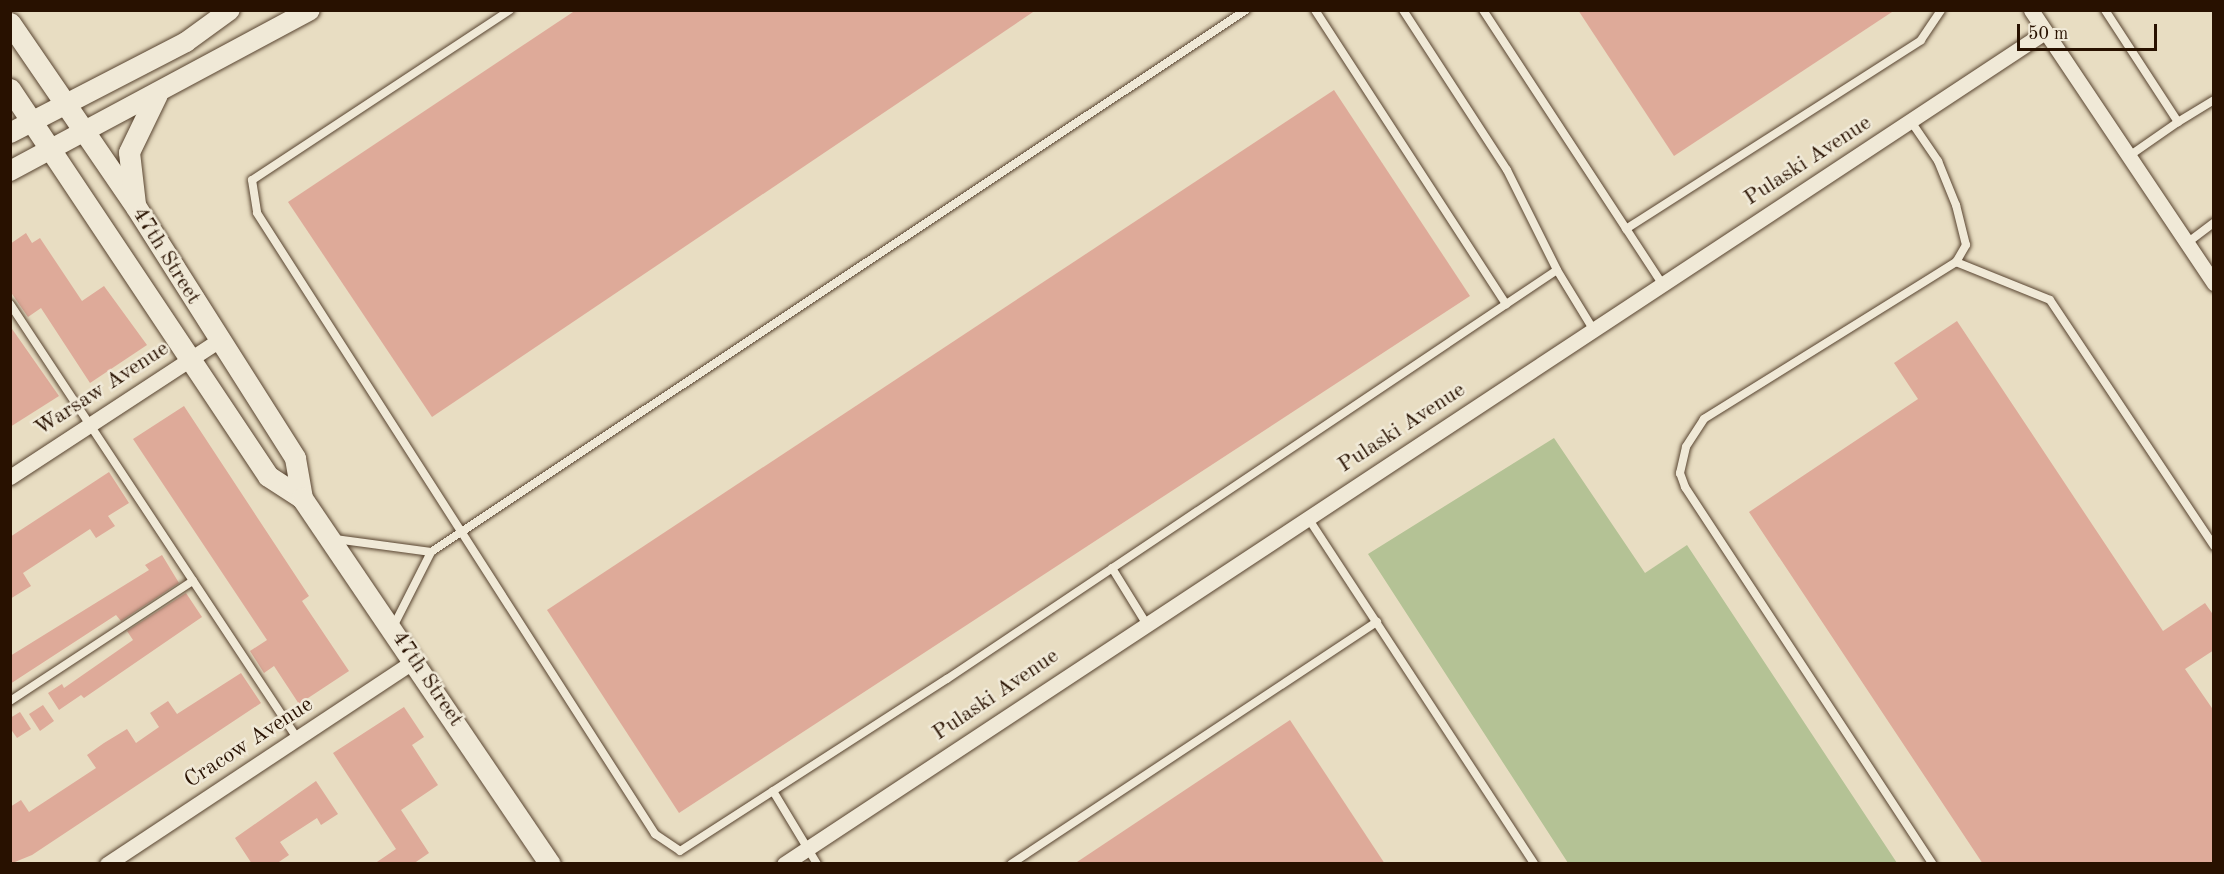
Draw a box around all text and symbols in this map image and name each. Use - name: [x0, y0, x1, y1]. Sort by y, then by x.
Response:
- scale bar: [2020, 12, 2160, 50]
- text: 50 m: [2028, 25, 2068, 43]
- street label: Pulaski Avenue: [1739, 110, 1877, 212]
- street label: 47th Street: [126, 203, 206, 309]
- street label: Warsaw Avenue: [30, 336, 174, 442]
- street label: Pulaski Avenue: [1333, 377, 1471, 479]
- street label: 47th Street: [385, 626, 469, 732]
- street label: Pulaski Avenue: [928, 643, 1064, 747]
- street label: Cracow Avenue: [180, 692, 318, 794]

